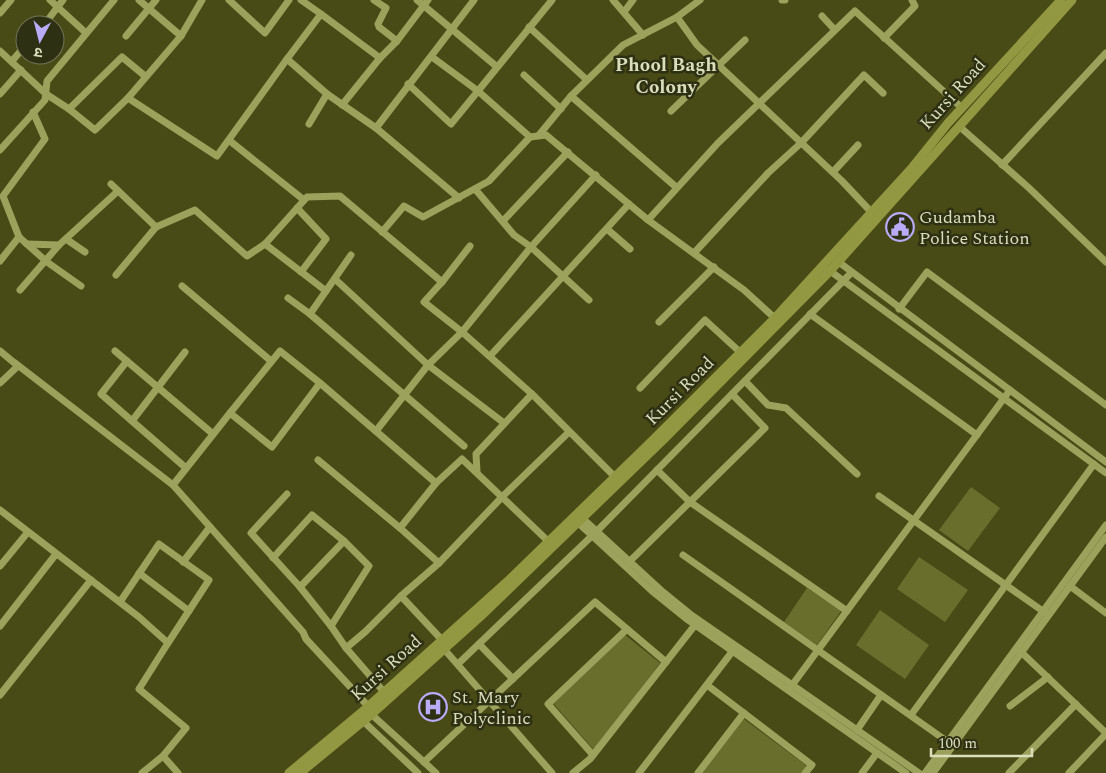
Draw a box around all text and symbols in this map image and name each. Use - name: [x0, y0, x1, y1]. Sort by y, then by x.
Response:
- north arrow: [15, 15, 65, 65]
- text: उ: [32, 41, 44, 63]
- district label: Phool Bagh Colony: [615, 51, 717, 102]
- street label: Kursi Road: [913, 52, 993, 136]
- place label: Gudamba Police Station: [919, 204, 1030, 252]
- public building icon: Gudamba Police Station: [885, 212, 915, 242]
- street label: Kursi Road: [639, 350, 721, 432]
- street label: Kursi Road: [344, 628, 428, 708]
- place label: St. Mary Polyclinic: [452, 684, 531, 732]
- hospital icon: St. Mary Polyclinic: [418, 692, 448, 722]
- scale bar: [931, 726, 1032, 758]
- text: 100 m: [938, 732, 977, 755]

